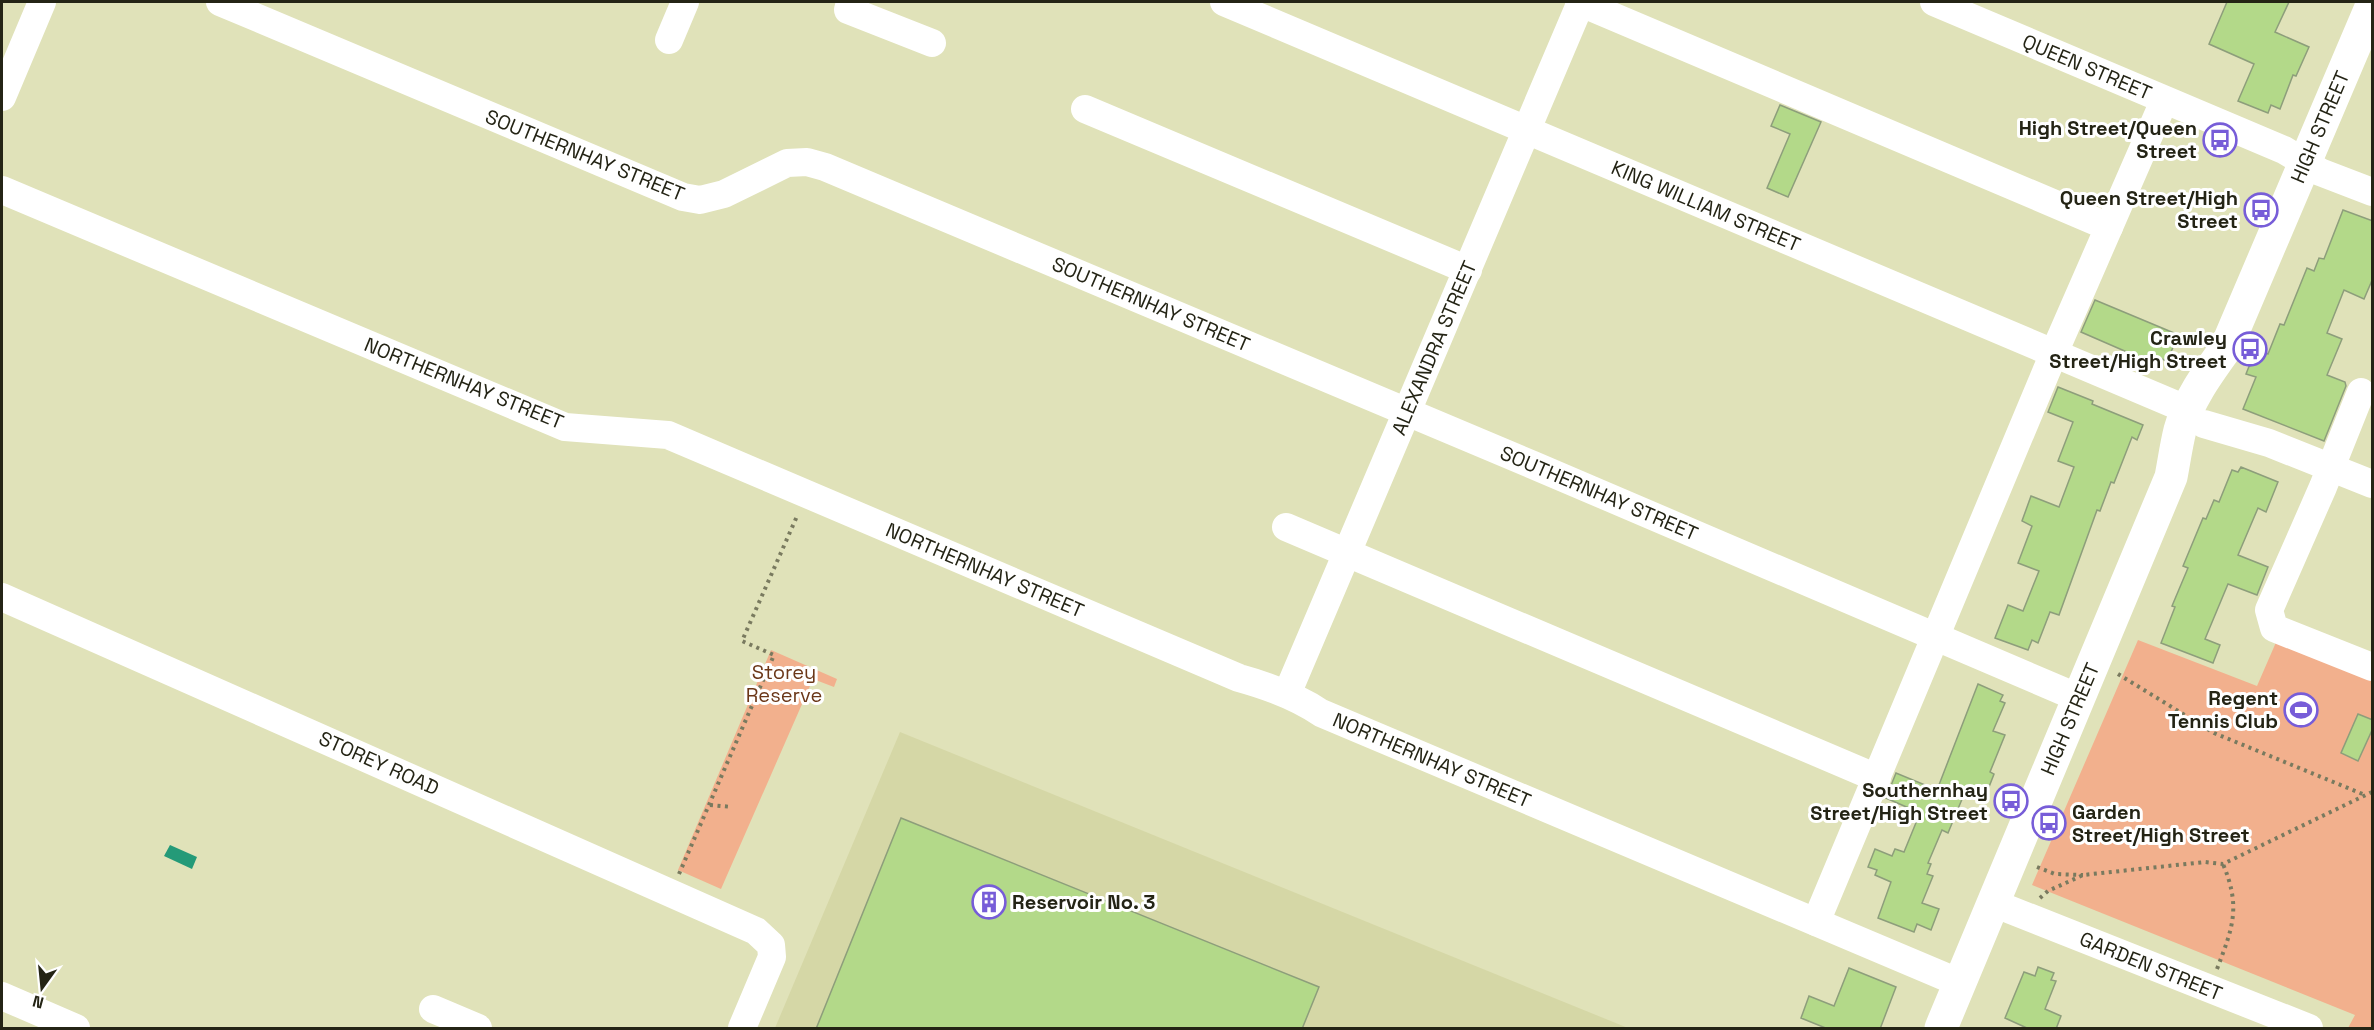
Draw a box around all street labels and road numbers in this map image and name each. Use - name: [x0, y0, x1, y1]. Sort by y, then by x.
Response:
- street label: QUEEN STREET: [2018, 28, 2156, 106]
- street label: HIGH STREET: [2285, 67, 2355, 187]
- street label: SOUTHERNHAY STREET: [482, 103, 689, 207]
- street label: KING WILLIAM STREET: [1607, 154, 1805, 258]
- street label: SOUTHERNHAY STREET: [1048, 250, 1254, 358]
- street label: ALEXANDRA STREET: [1385, 257, 1483, 439]
- street label: NORTHERNHAY STREET: [361, 331, 568, 435]
- street label: SOUTHERNHAY STREET: [1496, 439, 1702, 547]
- street label: NORTHERNHAY STREET: [882, 516, 1088, 624]
- street label: HIGH STREET: [2035, 659, 2105, 779]
- street label: NORTHERNHAY STREET: [1329, 706, 1535, 814]
- street label: STOREY ROAD: [315, 725, 443, 801]
- street label: GARDEN STREET: [2076, 926, 2226, 1007]

